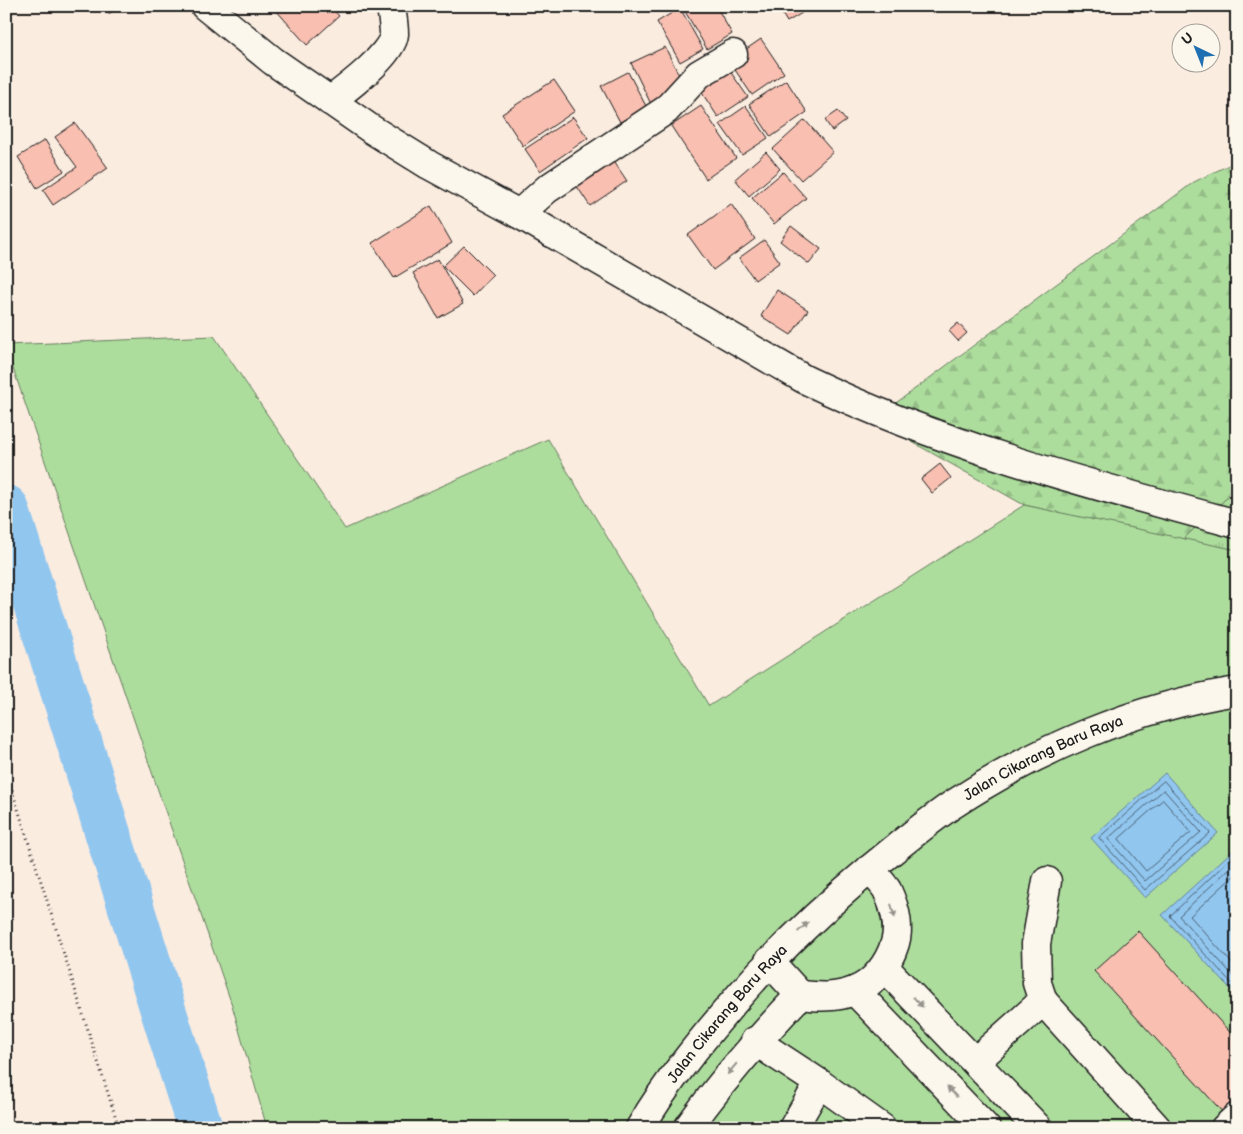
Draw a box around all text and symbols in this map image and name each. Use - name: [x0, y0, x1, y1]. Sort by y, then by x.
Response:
- north arrow: [1170, 22, 1220, 72]
- text: U: [1178, 29, 1197, 48]
- street label: Jalan Cikarang Baru Raya: [960, 711, 1126, 805]
- one-way arrow: [890, 903, 898, 918]
- one-way arrow: [797, 921, 809, 933]
- street label: Jalan Cikarang Baru Raya: [663, 941, 791, 1087]
- one-way arrow: [912, 995, 924, 1007]
- one-way arrow: [727, 1063, 738, 1076]
- one-way arrow: [946, 1087, 958, 1099]

